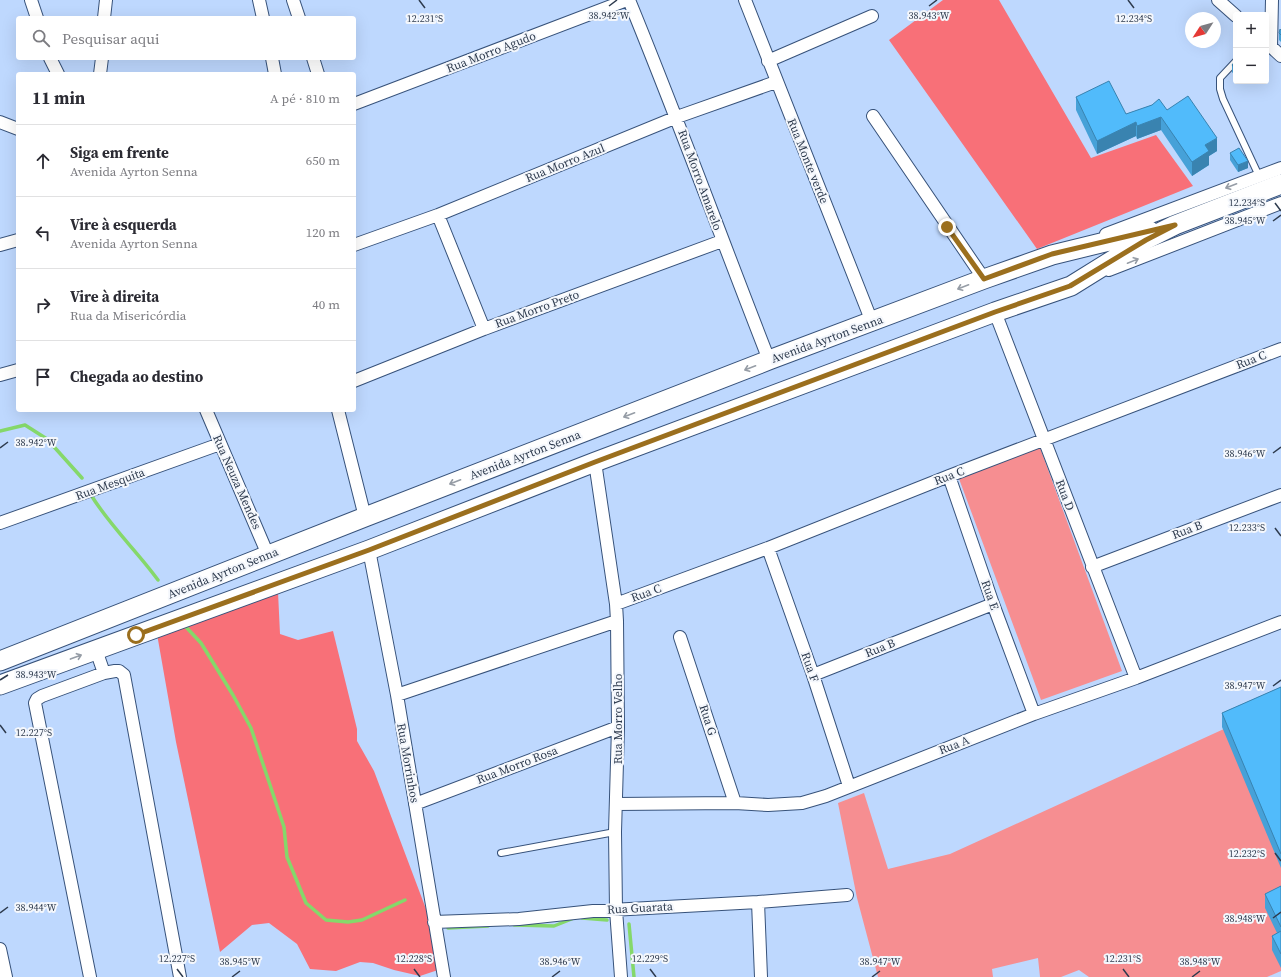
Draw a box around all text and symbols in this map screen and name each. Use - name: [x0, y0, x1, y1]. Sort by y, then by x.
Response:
- text: 38.942°W: [589, 9, 630, 22]
- text: 38.943°W: [909, 9, 950, 22]
- text: 12.231°S: [407, 12, 443, 25]
- text: 12.234°S: [1116, 12, 1152, 25]
- north arrow: [1185, 12, 1221, 48]
- map controls: [1233, 12, 1269, 84]
- button: +: [1233, 12, 1269, 48]
- search box: [16, 16, 356, 60]
- icon: search: [30, 27, 52, 49]
- street label: Rua Morro Agudo: [444, 27, 538, 76]
- text: Pesquisar aqui: [62, 28, 159, 49]
- button: −: [1233, 48, 1269, 84]
- text: 11 min: [32, 86, 85, 110]
- text: A pé · 810 m: [270, 90, 340, 107]
- street label: Rua Monte verde: [784, 116, 832, 206]
- street label: Rua Morro Amarelo: [674, 127, 726, 233]
- street label: Rua Morro Azul: [523, 140, 607, 186]
- text: Siga em frente: [70, 142, 169, 163]
- icon: ahead: [32, 150, 54, 172]
- text: 650 m: [306, 152, 340, 169]
- text: Avenida Ayrton Senna: [70, 163, 198, 180]
- one-way arrow: [1226, 183, 1238, 191]
- text: 12.234°S: [1229, 196, 1265, 209]
- text: Vire à esquerda: [70, 214, 177, 235]
- text: 38.945°W: [1225, 214, 1266, 227]
- route end: [938, 218, 956, 236]
- icon: left: [32, 222, 54, 244]
- text: 120 m: [306, 224, 340, 241]
- text: Avenida Ayrton Senna: [70, 235, 198, 252]
- one-way arrow: [1126, 257, 1138, 264]
- one-way arrow: [958, 284, 970, 292]
- text: Vire à direita: [70, 286, 159, 307]
- street label: Rua Morro Preto: [493, 286, 582, 332]
- icon: right: [32, 294, 54, 316]
- text: 40 m: [312, 296, 340, 313]
- text: Rua da Misericórdia: [70, 307, 186, 324]
- street label: Avenida Ayrton Senna: [769, 311, 886, 367]
- street label: Rua C: [1234, 347, 1269, 373]
- one-way arrow: [744, 364, 756, 372]
- icon: arrive: [32, 366, 54, 388]
- text: Chegada ao destino: [70, 366, 203, 387]
- one-way arrow: [623, 411, 635, 419]
- street label: Avenida Ayrton Senna: [467, 426, 584, 484]
- street label: Rua Neuza Mendes: [209, 432, 265, 532]
- text: 38.942°W: [16, 436, 57, 449]
- text: 38.946°W: [1225, 447, 1266, 460]
- street label: Rua C: [932, 463, 967, 489]
- street label: Rua Mesquita: [73, 464, 148, 504]
- street label: Rua D: [1052, 477, 1078, 513]
- one-way arrow: [450, 478, 462, 486]
- street label: Rua B: [1170, 517, 1205, 543]
- text: 12.233°S: [1229, 521, 1265, 534]
- street label: Avenida Ayrton Senna: [165, 543, 281, 603]
- street label: Rua E: [977, 578, 1003, 612]
- street label: Rua C: [629, 580, 664, 606]
- route start: [127, 626, 145, 644]
- street label: Rua B: [863, 635, 898, 661]
- street label: Rua F: [797, 650, 823, 684]
- one-way arrow: [70, 653, 82, 661]
- text: 38.943°W: [16, 668, 57, 681]
- street label: Rua Morro Velho: [610, 673, 626, 764]
- text: 38.947°W: [1225, 679, 1266, 692]
- street label: Rua G: [695, 702, 721, 738]
- street label: Rua Morrinhos: [393, 722, 423, 804]
- text: 12.227°S: [16, 726, 52, 739]
- street label: Rua A: [936, 732, 972, 758]
- street label: Rua Morro Rosa: [474, 742, 561, 788]
- text: 12.232°S: [1229, 847, 1265, 860]
- street label: Rua Guarata: [607, 898, 674, 918]
- text: 38.944°W: [16, 901, 57, 914]
- text: 38.948°W: [1225, 912, 1266, 925]
- text: 12.227°S: [159, 952, 195, 965]
- text: 12.228°S: [396, 952, 432, 965]
- text: 12.229°S: [632, 952, 668, 965]
- text: 12.231°S: [1105, 952, 1141, 965]
- text: 38.945°W: [220, 955, 261, 968]
- text: 38.946°W: [540, 955, 581, 968]
- text: 38.947°W: [860, 955, 901, 968]
- text: 38.948°W: [1180, 955, 1221, 968]

